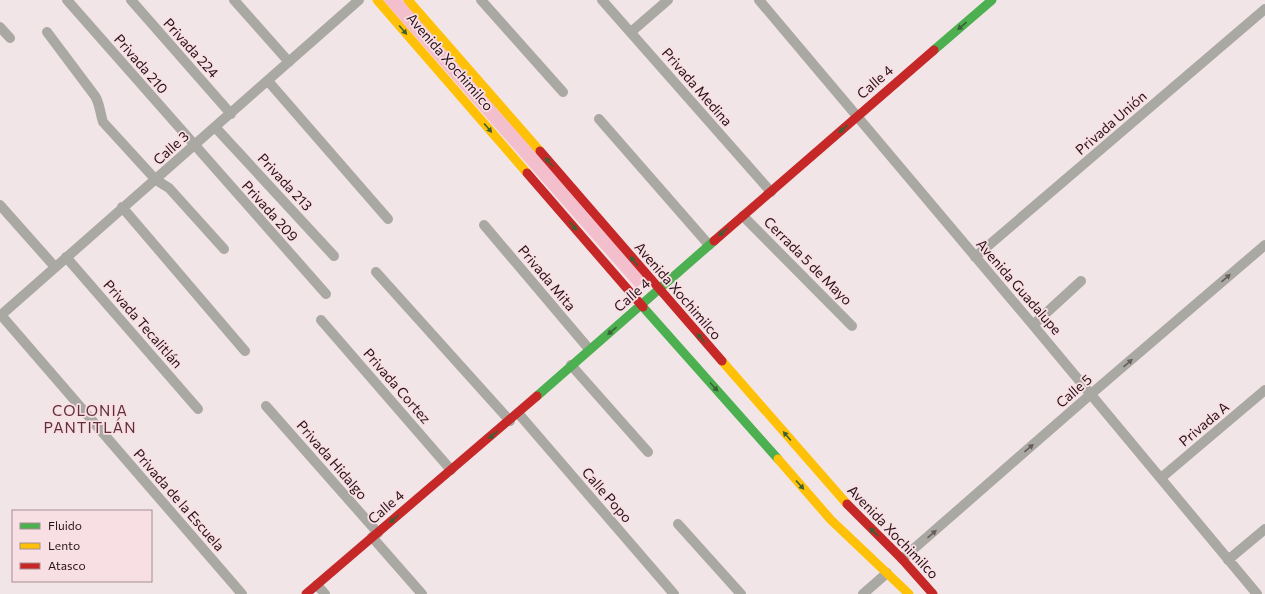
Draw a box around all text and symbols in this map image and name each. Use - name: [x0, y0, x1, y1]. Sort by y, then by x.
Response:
- street label: Avenida Xochimilco: [403, 9, 497, 114]
- street label: Privada 224: [160, 14, 223, 81]
- one-way arrow: [957, 21, 967, 30]
- one-way arrow: [398, 24, 407, 35]
- street label: Privada 210: [111, 30, 172, 97]
- street label: Privada Medina: [659, 44, 736, 129]
- street label: Calle 4: [853, 61, 897, 102]
- street label: Privada Unión: [1072, 87, 1150, 158]
- one-way arrow: [483, 123, 492, 133]
- one-way arrow: [838, 124, 847, 133]
- street label: Calle 3: [149, 127, 192, 168]
- street label: Privada 213: [255, 149, 316, 214]
- one-way arrow: [544, 157, 553, 168]
- street label: Privada 209: [239, 177, 302, 245]
- street label: Cerrada 5 de Mayo: [761, 213, 856, 308]
- one-way arrow: [568, 221, 577, 231]
- one-way arrow: [718, 228, 729, 237]
- street label: Avenida Guadalupe: [973, 235, 1065, 338]
- street label: Avenida Xochimilco: [631, 238, 725, 343]
- street label: Privada Mita: [515, 241, 580, 314]
- one-way arrow: [629, 255, 638, 266]
- street label: Calle 4: [610, 274, 654, 315]
- one-way arrow: [1221, 274, 1232, 283]
- street label: Privada Tecalitlán: [100, 276, 186, 371]
- one-way arrow: [606, 326, 617, 335]
- one-way arrow: [696, 333, 706, 343]
- street label: Privada Cortez: [360, 345, 435, 427]
- one-way arrow: [1122, 358, 1133, 367]
- street label: Calle 5: [1052, 370, 1095, 411]
- one-way arrow: [709, 382, 718, 393]
- street label: Privada A: [1175, 398, 1232, 449]
- district label: COLONIA PANTITLÁN: [44, 401, 136, 436]
- street label: Privada Hidalgo: [293, 417, 371, 503]
- one-way arrow: [487, 430, 498, 439]
- one-way arrow: [782, 431, 791, 441]
- one-way arrow: [1024, 443, 1035, 452]
- street label: Privada de la Escuela: [130, 445, 228, 554]
- street label: Calle Popo: [579, 464, 636, 526]
- one-way arrow: [795, 480, 804, 489]
- street label: Avenida Xochimilco: [844, 481, 942, 582]
- street label: Calle 4: [364, 486, 408, 527]
- legend: [12, 510, 152, 582]
- one-way arrow: [388, 515, 399, 524]
- text: Fluido: [48, 518, 82, 532]
- one-way arrow: [869, 527, 879, 537]
- one-way arrow: [926, 529, 937, 538]
- text: Lento: [48, 538, 80, 552]
- text: Atasco: [48, 558, 86, 572]

